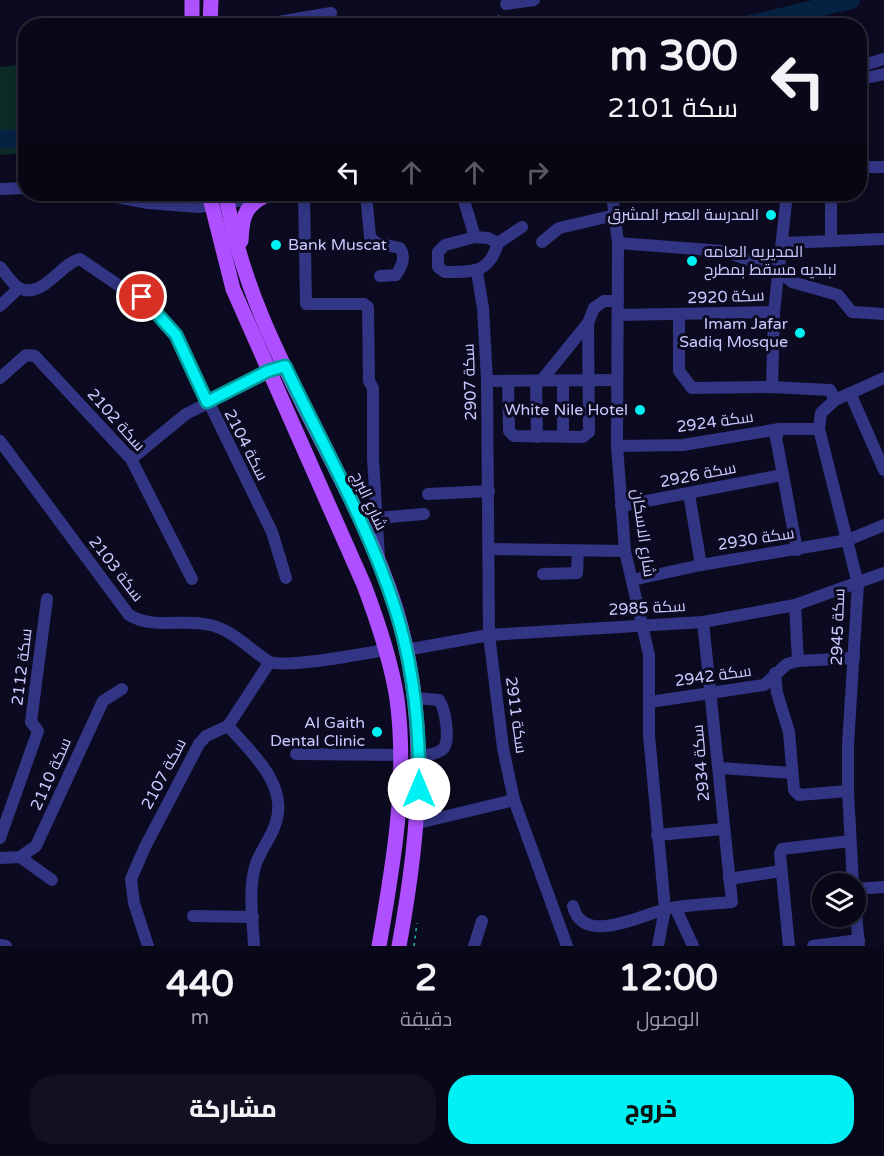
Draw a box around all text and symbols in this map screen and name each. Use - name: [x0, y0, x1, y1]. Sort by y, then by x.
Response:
- text: 300 m: [609, 31, 738, 82]
- icon: left: [759, 42, 837, 120]
- text: سكة 2101: [607, 92, 738, 125]
- icon: left: [332, 156, 365, 189]
- icon: ahead: [395, 156, 428, 189]
- icon: ahead: [458, 156, 491, 189]
- icon: right: [521, 156, 554, 189]
- place label: المدرسة العصر المشرق: [608, 205, 759, 225]
- marker: المدرسة العصر المشرق: [764, 208, 778, 222]
- place label: Bank Muscat: [288, 235, 387, 255]
- marker: Bank Muscat: [269, 238, 283, 252]
- place label: المديريه العامه لبلديه مسقط بمطرح: [704, 242, 837, 281]
- marker: المديريه العامه لبلديه مسقط بمطرح: [685, 254, 699, 268]
- pin: [116, 271, 167, 322]
- icon: arrive: [125, 280, 158, 313]
- street label: سكة 2920: [687, 286, 765, 308]
- place label: Imam Jafar Sadiq Mosque: [679, 314, 789, 352]
- marker: Imam Jafar Sadiq Mosque: [793, 326, 807, 340]
- street label: سكة 2907: [459, 343, 481, 421]
- street label: سكة 2102: [83, 385, 149, 455]
- place label: White Nile Hotel: [504, 400, 628, 420]
- marker: White Nile Hotel: [633, 403, 647, 417]
- street label: سكة 2104: [220, 406, 272, 484]
- street label: سكة 2924: [675, 407, 755, 437]
- street label: سكة 2926: [658, 458, 738, 492]
- street label: شارع البرج: [346, 468, 391, 534]
- street label: شارع الاسكان: [626, 488, 659, 579]
- street label: سكة 2930: [716, 523, 796, 555]
- street label: سكة 2103: [84, 532, 148, 606]
- street label: سكة 2945: [827, 588, 849, 666]
- street label: سكة 2985: [608, 596, 686, 620]
- street label: سكة 2112: [7, 627, 37, 707]
- street label: سكة 2942: [673, 661, 753, 691]
- street label: سكة 2911: [501, 675, 531, 755]
- place label: Al Gaith Dental Clinic: [270, 713, 365, 751]
- street label: سكة 2934: [688, 724, 714, 802]
- marker: Al Gaith Dental Clinic: [370, 725, 384, 739]
- street label: سكة 2110: [26, 735, 76, 813]
- street label: سكة 2107: [137, 735, 191, 813]
- position arrow: [387, 757, 451, 821]
- map controls: [812, 873, 866, 927]
- button: layers: [812, 873, 866, 927]
- text: 2: [415, 957, 437, 1000]
- text: 12:00: [618, 957, 718, 1000]
- text: 440: [166, 963, 234, 1006]
- text: m: [191, 1006, 209, 1030]
- text: دقيقة: [400, 1008, 452, 1032]
- text: الوصول: [636, 1008, 700, 1032]
- button: مشاركة: [30, 1075, 436, 1144]
- button: خروج: [448, 1075, 854, 1144]

